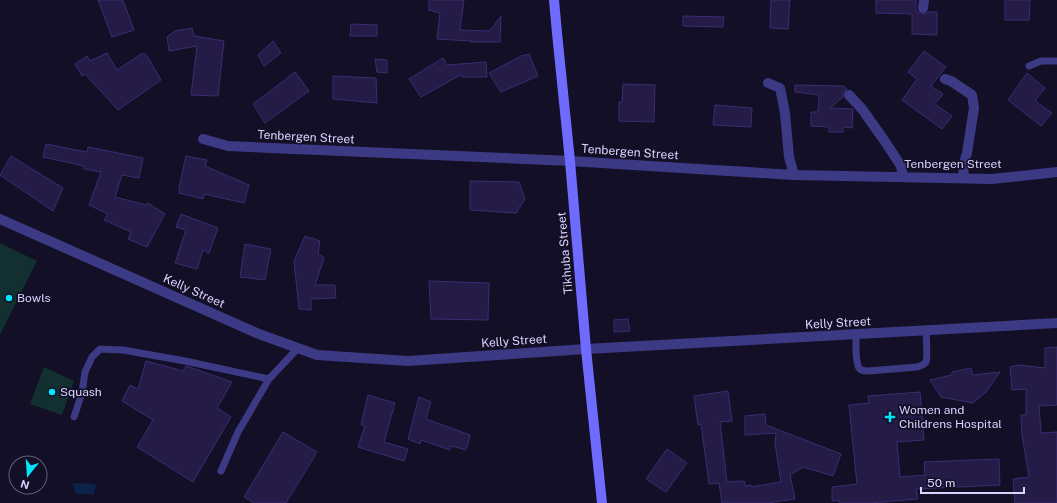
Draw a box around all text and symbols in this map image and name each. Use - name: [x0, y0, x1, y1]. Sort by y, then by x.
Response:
- street label: Tenbergen Street: [257, 127, 355, 147]
- street label: Tenbergen Street: [581, 142, 679, 162]
- street label: Tenbergen Street: [904, 157, 1002, 171]
- street label: Tikhuba Street: [554, 211, 576, 295]
- street label: Kelly Street: [161, 271, 227, 311]
- place label: Bowls: [17, 291, 51, 305]
- marker: Bowls: [4, 293, 14, 303]
- street label: Kelly Street: [805, 314, 872, 332]
- street label: Kelly Street: [481, 332, 548, 350]
- place label: Squash: [60, 385, 102, 399]
- marker: Squash: [47, 387, 57, 397]
- place label: Women and Childrens Hospital: [899, 403, 1002, 431]
- marker: Women and Childrens Hospital: [884, 411, 896, 423]
- north arrow: [8, 455, 48, 495]
- scale bar: [921, 469, 1024, 495]
- text: 50 m: [927, 476, 955, 490]
- text: N: [19, 478, 31, 492]

